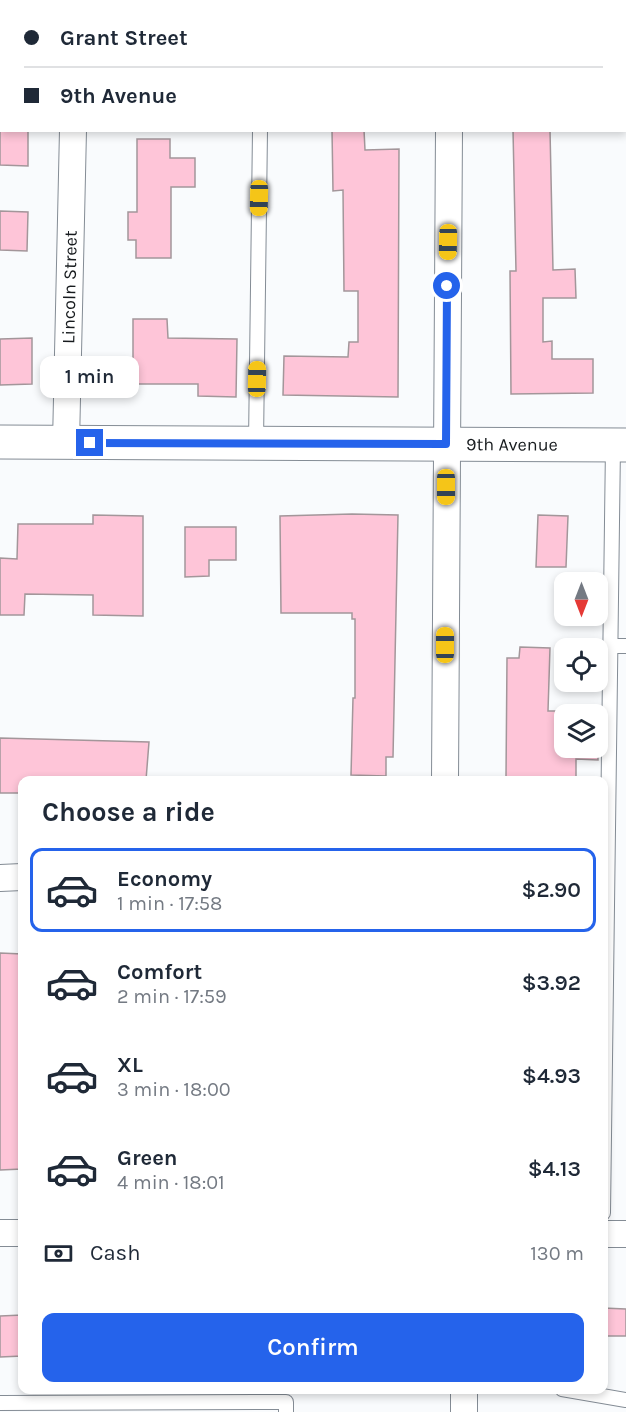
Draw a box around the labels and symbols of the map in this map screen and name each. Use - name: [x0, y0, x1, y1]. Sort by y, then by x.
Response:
- car: [250, 180, 268, 216]
- car: [439, 224, 457, 260]
- street label: Lincoln Street: [57, 230, 82, 344]
- route start: [433, 272, 460, 299]
- callout: 1 min: [40, 356, 140, 398]
- car: [248, 361, 266, 397]
- route end: [76, 429, 103, 456]
- street label: 9th Avenue: [466, 433, 558, 456]
- car: [437, 469, 455, 505]
- north arrow: [554, 572, 608, 626]
- car: [436, 627, 454, 663]

